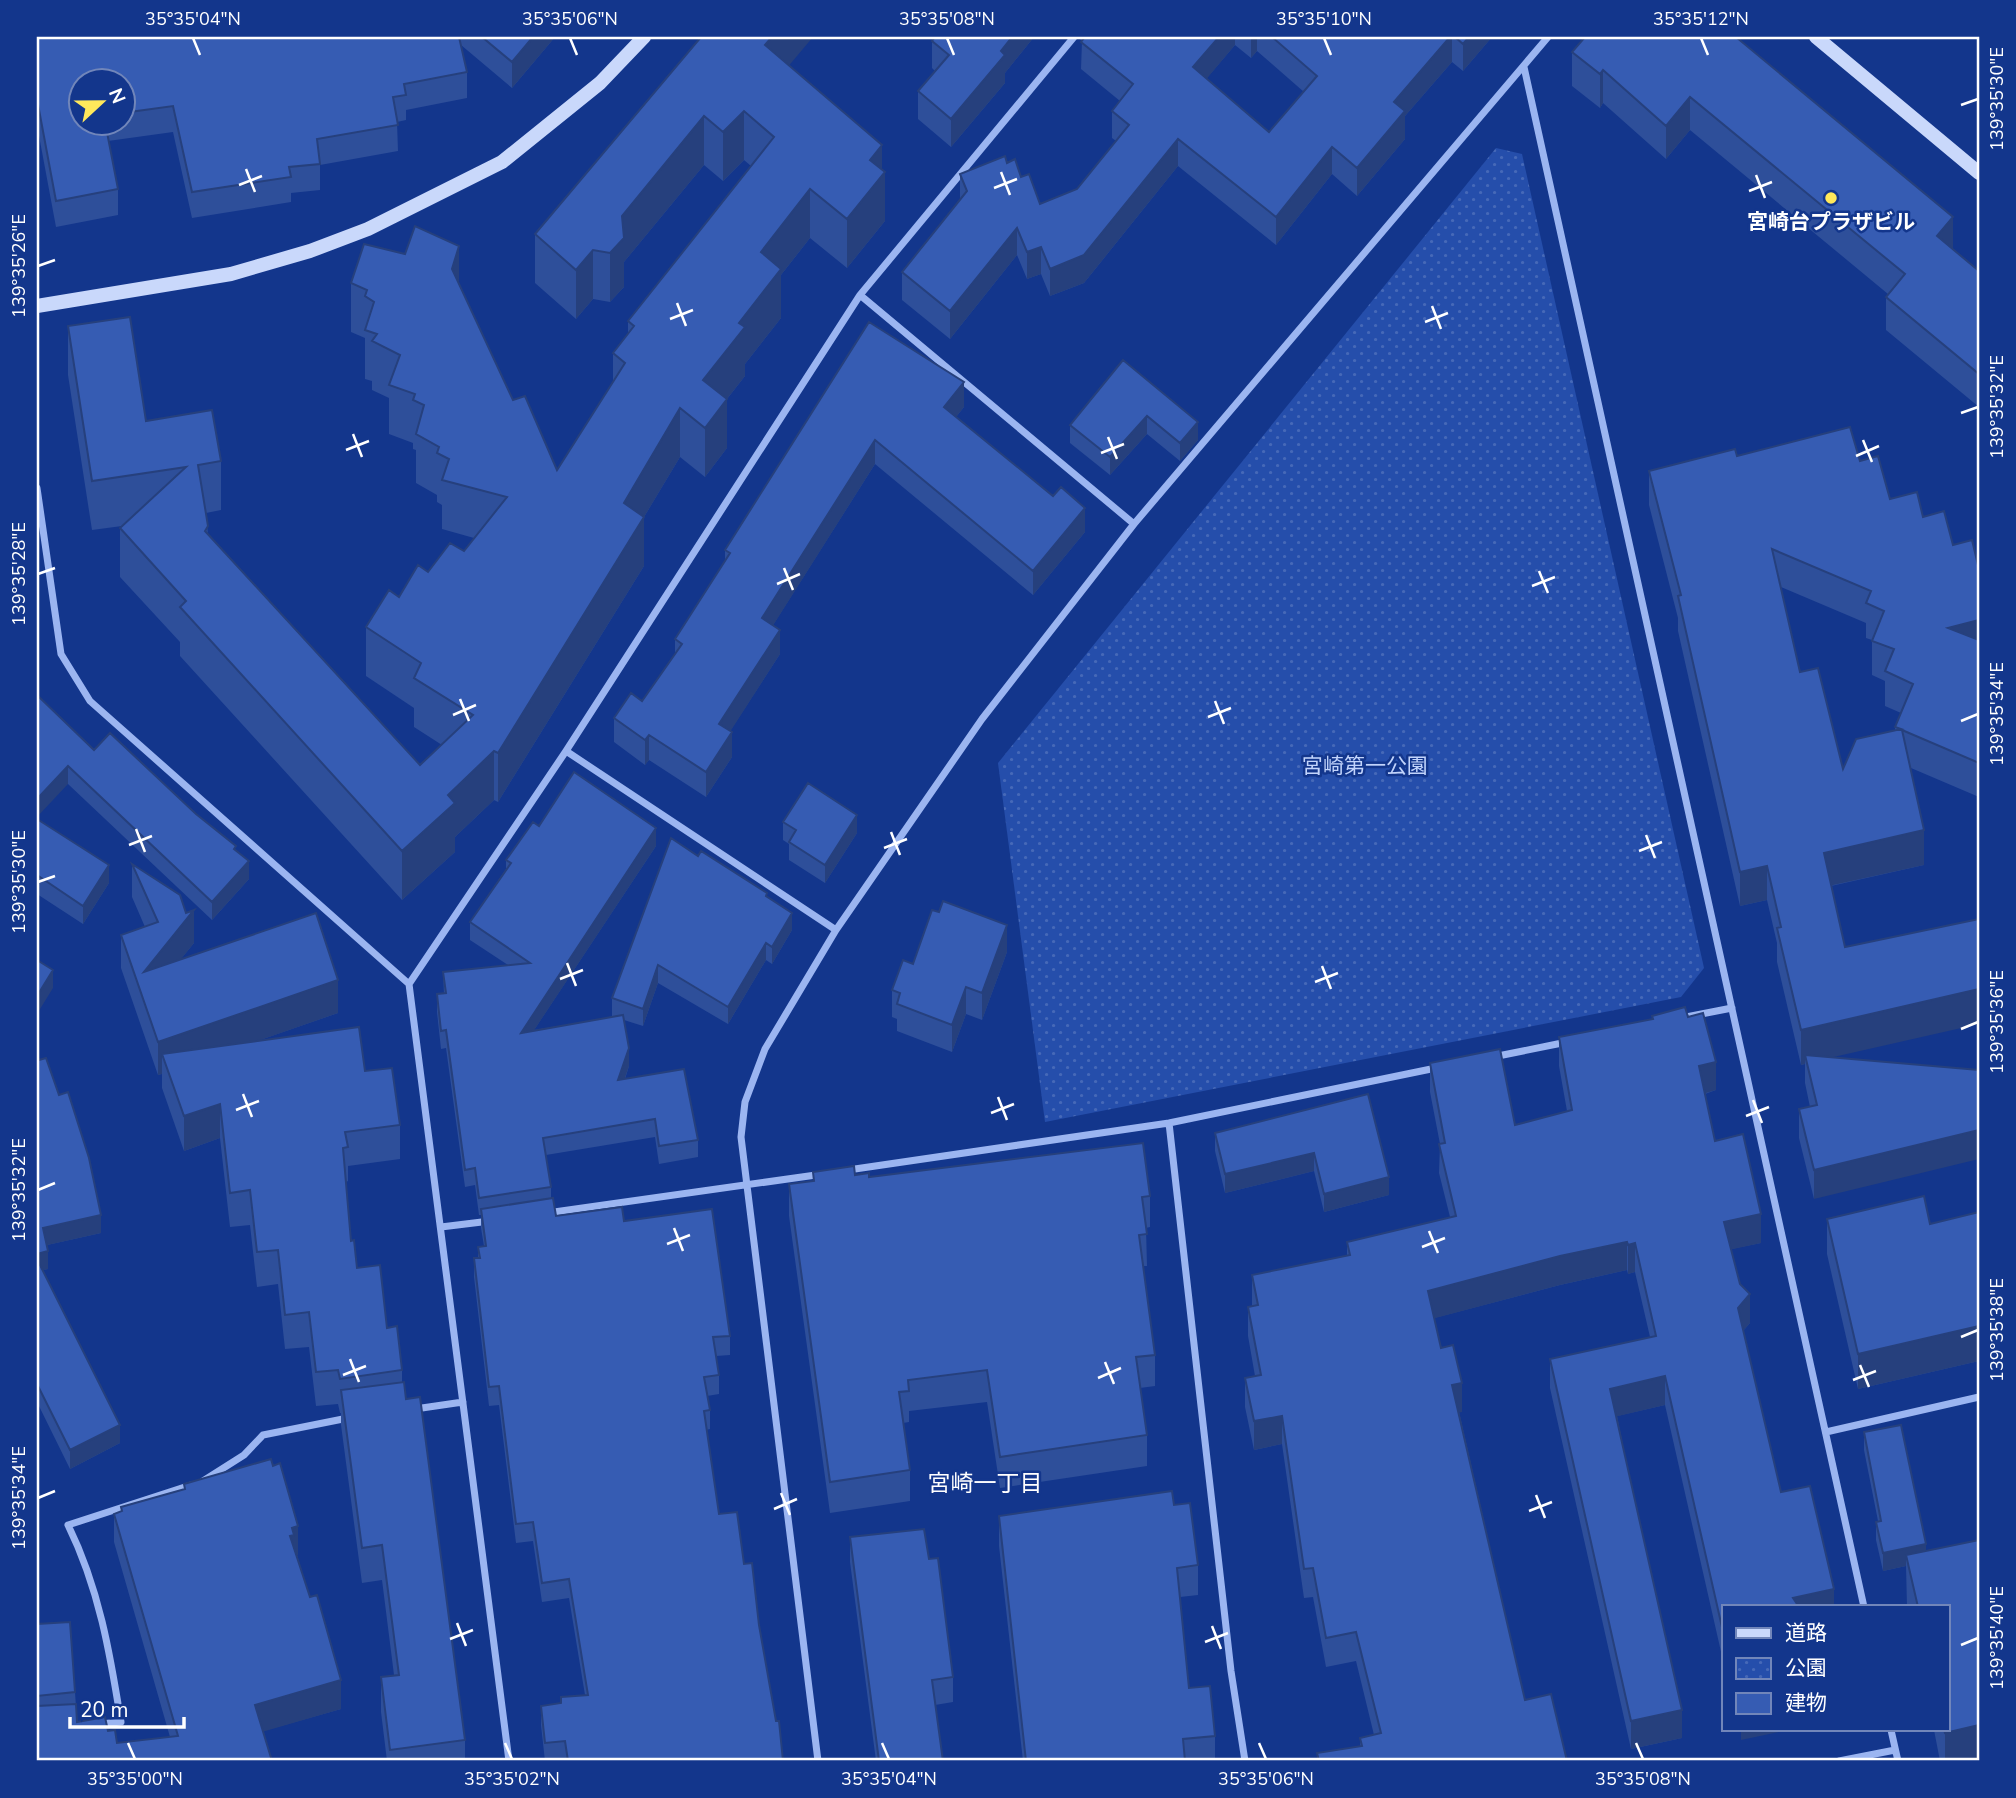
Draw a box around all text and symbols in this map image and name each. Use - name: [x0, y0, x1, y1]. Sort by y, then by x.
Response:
- text: 35°35'04"N: [145, 7, 241, 31]
- text: 35°35'06"N: [522, 7, 618, 31]
- text: 35°35'08"N: [899, 7, 995, 31]
- text: 35°35'10"N: [1276, 7, 1372, 31]
- text: 35°35'12"N: [1653, 7, 1749, 31]
- text: 139°35'30"E: [1985, 47, 2009, 151]
- north arrow: [66, 66, 136, 136]
- text: N: [102, 85, 132, 107]
- marker: 宮崎台プラザビル: [1823, 190, 1839, 206]
- place label: 宮崎台プラザビル: [1747, 208, 1915, 236]
- text: 139°35'26"E: [7, 214, 31, 318]
- text: 139°35'32"E: [1985, 355, 2009, 459]
- text: 139°35'28"E: [7, 522, 31, 626]
- text: 139°35'34"E: [1985, 662, 2009, 766]
- park label: 宮崎第一公園: [1302, 752, 1428, 780]
- text: 139°35'30"E: [7, 830, 31, 934]
- text: 139°35'36"E: [1985, 970, 2009, 1074]
- text: 139°35'32"E: [7, 1138, 31, 1242]
- text: 139°35'38"E: [1985, 1278, 2009, 1382]
- text: 139°35'34"E: [7, 1446, 31, 1550]
- district label: 宮崎一丁目: [928, 1468, 1043, 1499]
- text: 139°35'40"E: [1985, 1586, 2009, 1690]
- legend: [1722, 1605, 1950, 1731]
- text: 道路: [1785, 1619, 1827, 1647]
- text: 公園: [1785, 1654, 1827, 1682]
- scale bar: [70, 1686, 184, 1730]
- text: 建物: [1785, 1689, 1827, 1717]
- text: 20 m: [80, 1696, 129, 1724]
- text: 35°35'00"N: [87, 1767, 183, 1791]
- text: 35°35'02"N: [464, 1767, 560, 1791]
- text: 35°35'04"N: [841, 1767, 937, 1791]
- text: 35°35'06"N: [1218, 1767, 1314, 1791]
- text: 35°35'08"N: [1595, 1767, 1691, 1791]

